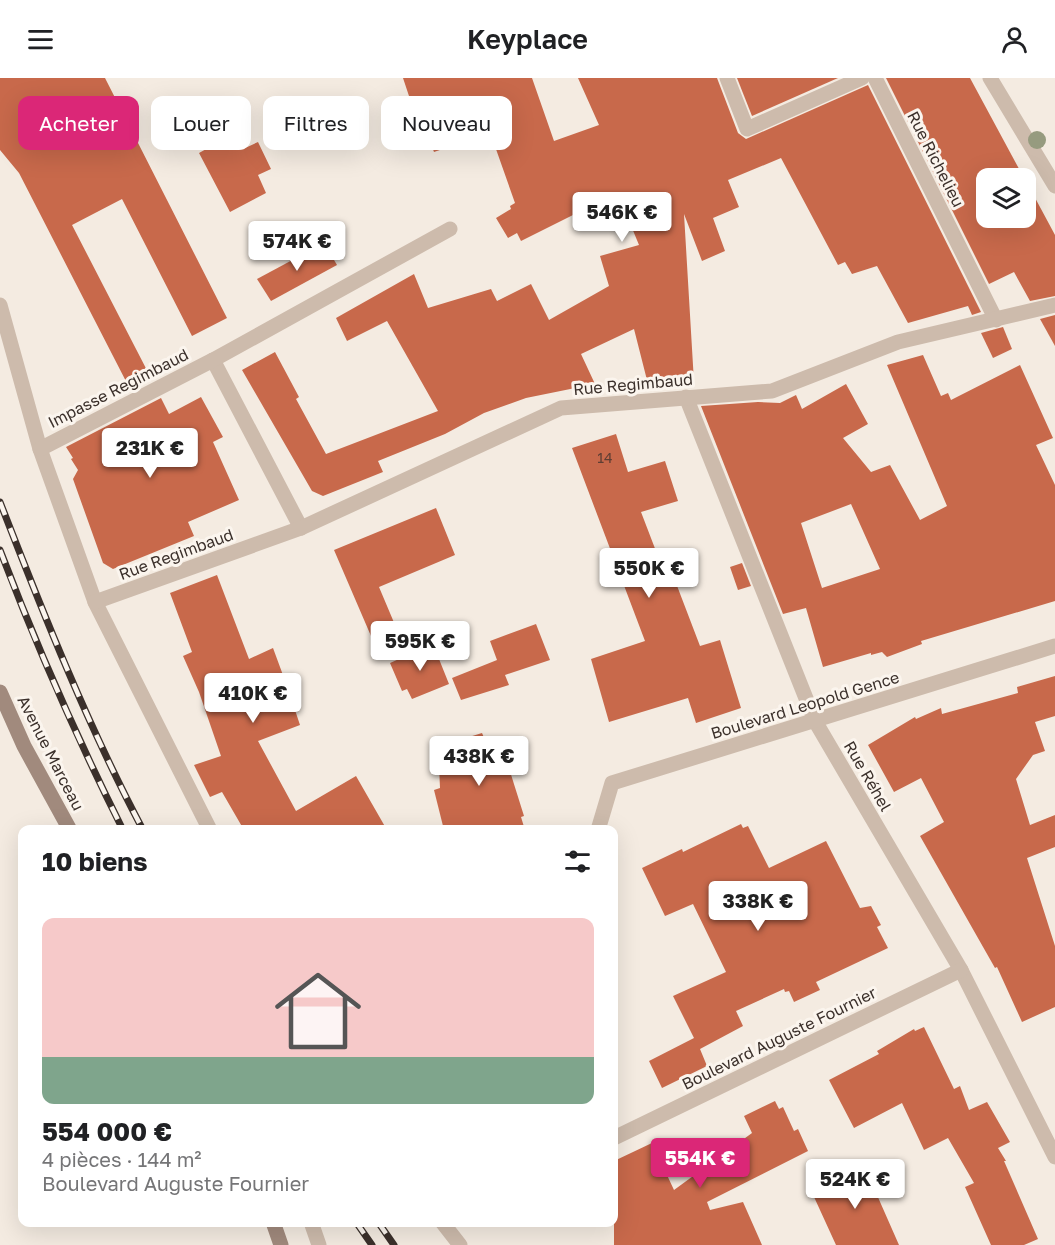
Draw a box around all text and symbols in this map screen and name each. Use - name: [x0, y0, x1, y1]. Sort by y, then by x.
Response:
- icon: menu: [24, 23, 57, 56]
- text: Keyplace: [467, 23, 588, 55]
- icon: person: [998, 23, 1031, 56]
- chip: Acheter: [18, 96, 139, 150]
- chip: Louer: [151, 96, 251, 150]
- chip: Filtres: [263, 96, 369, 150]
- chip: Nouveau: [381, 96, 512, 150]
- street label: Rue Richelieu: [903, 108, 969, 210]
- map controls: [976, 168, 1036, 228]
- button: layers: [976, 168, 1036, 228]
- pin: 546K €: [573, 192, 671, 243]
- text: 546K €: [587, 199, 658, 223]
- pin: 574K €: [248, 221, 346, 272]
- text: 574K €: [262, 228, 332, 252]
- street label: Impasse Regimbaud: [44, 344, 192, 432]
- street label: Rue Regimbaud: [572, 369, 694, 399]
- pin: 231K €: [101, 428, 199, 479]
- text: 231K €: [116, 435, 184, 459]
- house number: 14: [597, 449, 613, 466]
- street label: Rue Regimbaud: [116, 524, 236, 584]
- pin: 550K €: [600, 548, 698, 599]
- text: 550K €: [614, 555, 685, 579]
- pin: 595K €: [371, 621, 469, 672]
- text: 595K €: [385, 628, 455, 652]
- street label: Boulevard Leopold Gence: [708, 667, 902, 743]
- pin: 410K €: [204, 673, 302, 724]
- text: 410K €: [218, 680, 288, 704]
- street label: Avenue Marceau: [13, 692, 89, 814]
- pin: 438K €: [430, 736, 528, 787]
- street label: Rue Réhel: [840, 737, 896, 815]
- text: 438K €: [443, 743, 515, 767]
- icon: filters: [561, 845, 594, 878]
- text: 10 biens: [42, 846, 148, 877]
- pin: 338K €: [709, 881, 807, 932]
- text: 338K €: [723, 888, 793, 912]
- icon: home: [264, 957, 372, 1065]
- street label: Boulevard Auguste Fournier: [679, 982, 879, 1094]
- text: 554 000 €: [42, 1116, 172, 1147]
- pin: 554K €: [651, 1138, 749, 1189]
- text: 554K €: [665, 1145, 735, 1169]
- text: 4 pièces · 144 m²: [42, 1147, 202, 1171]
- pin: 524K €: [806, 1159, 904, 1210]
- text: 524K €: [820, 1166, 890, 1190]
- text: Boulevard Auguste Fournier: [42, 1171, 309, 1195]

